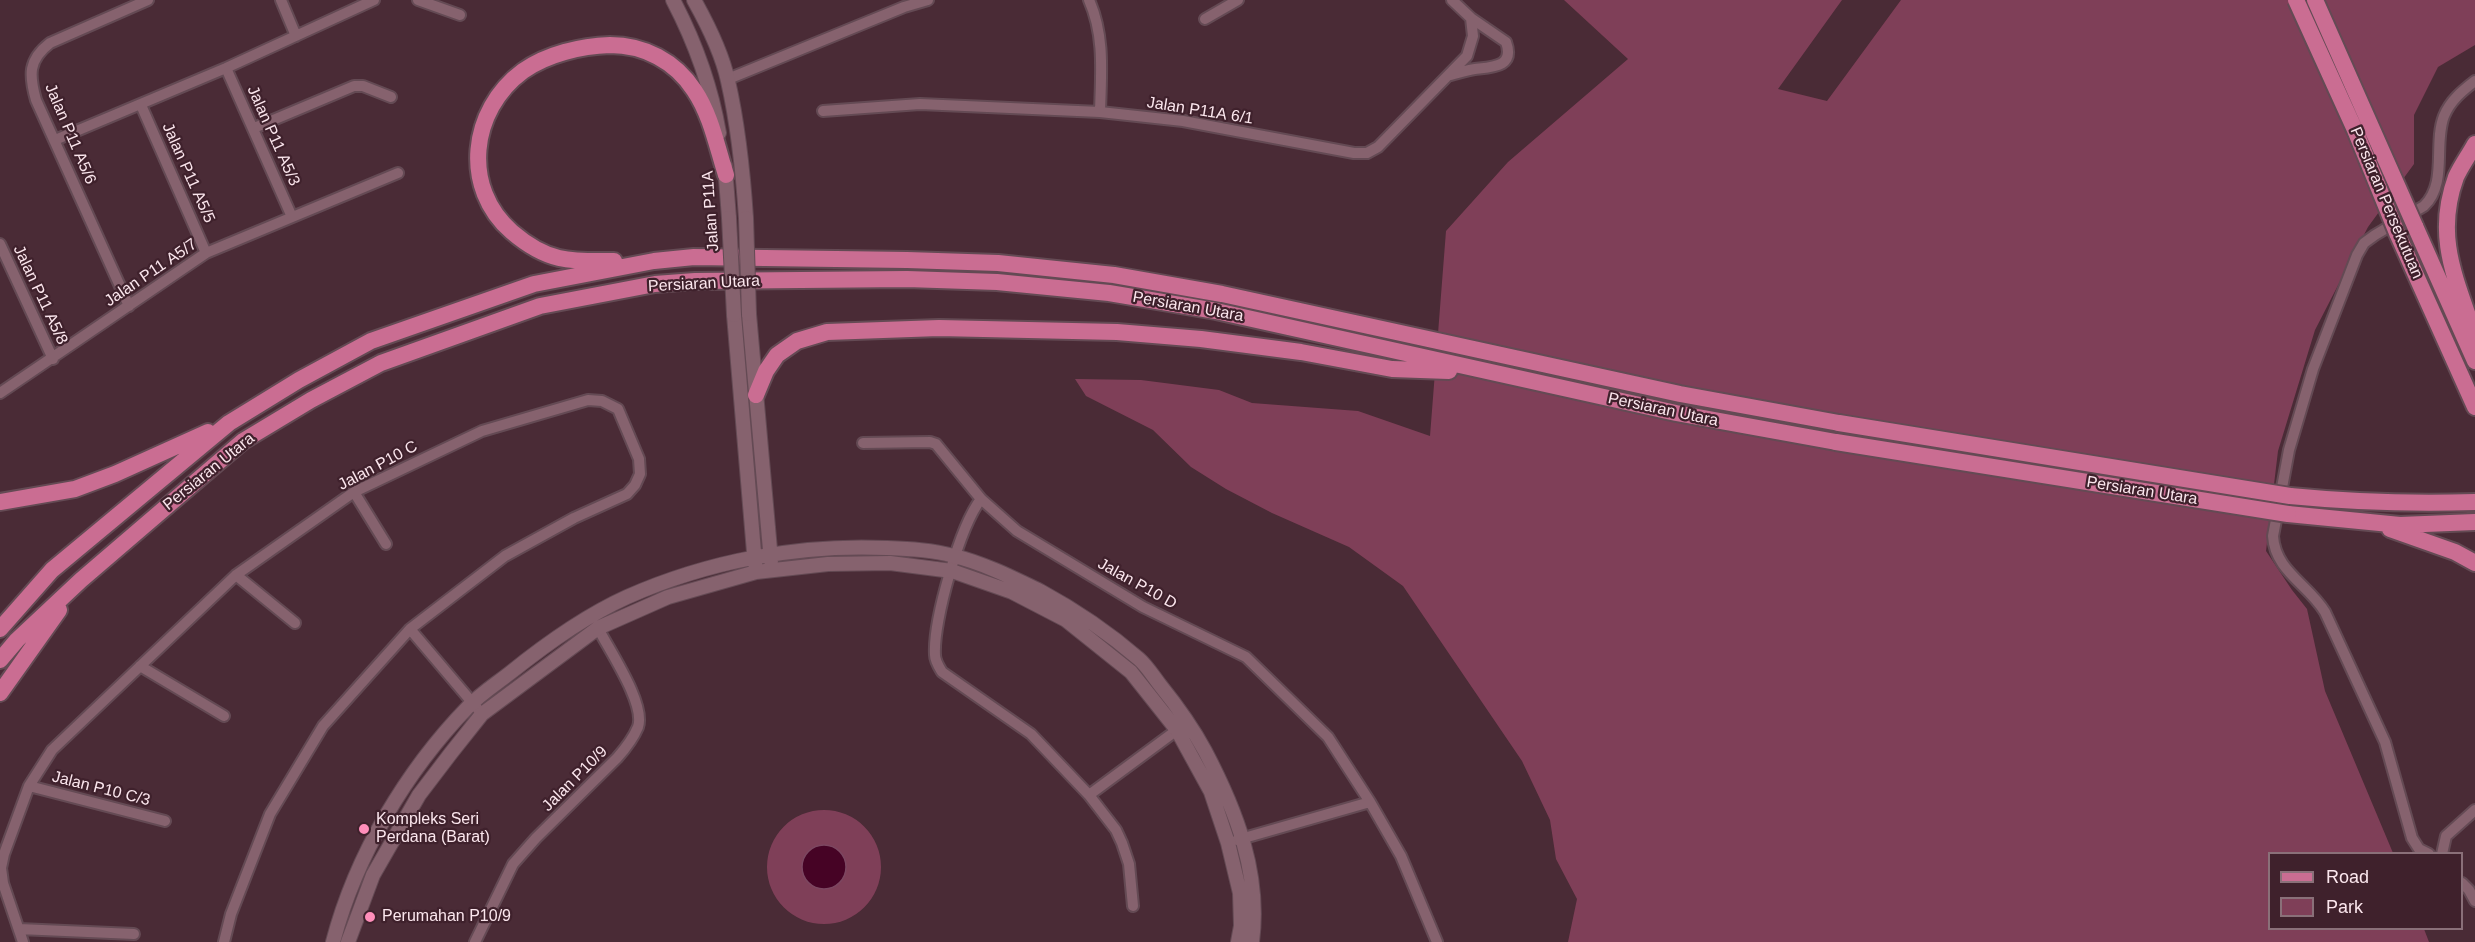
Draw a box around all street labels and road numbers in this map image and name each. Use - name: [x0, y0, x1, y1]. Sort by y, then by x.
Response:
- street label: Jalan P11 A5/6: [40, 81, 100, 187]
- street label: Jalan P11 A5/3: [242, 83, 304, 189]
- street label: Jalan P11A 6/1: [1145, 93, 1255, 129]
- street label: Jalan P11 A5/5: [157, 120, 219, 226]
- street label: Persiaran Persekutuan: [2345, 124, 2427, 282]
- street label: Jalan P11A: [699, 170, 723, 252]
- street label: Jalan P11 A5/7: [101, 235, 201, 311]
- street label: Jalan P11 A5/8: [9, 242, 71, 348]
- street label: Persiaran Utara: [648, 271, 760, 297]
- street label: Persiaran Utara: [1131, 288, 1245, 326]
- street label: Persiaran Utara: [1606, 389, 1720, 431]
- street label: Persiaran Utara: [159, 429, 259, 515]
- street label: Jalan P10 C: [335, 437, 421, 495]
- street label: Persiaran Utara: [2085, 473, 2199, 509]
- street label: Jalan P10 D: [1094, 554, 1180, 614]
- street label: Jalan P10/9: [538, 742, 612, 816]
- street label: Jalan P10 C/3: [50, 768, 152, 810]

